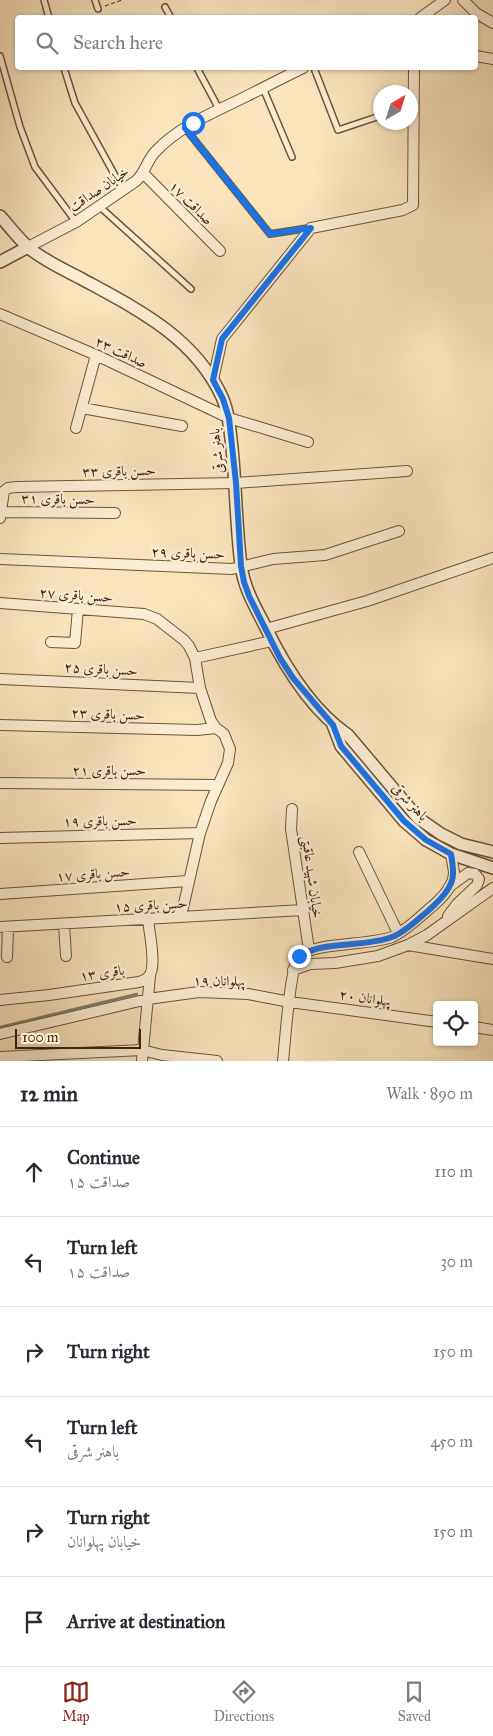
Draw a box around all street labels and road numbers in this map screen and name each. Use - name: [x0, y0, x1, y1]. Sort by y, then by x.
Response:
- street label: خیابان صداقت: [66, 163, 132, 215]
- street label: صداقت ۱۷: [165, 177, 217, 229]
- street label: صداقت ۲۳: [92, 333, 150, 371]
- street label: باهنر شرقی: [206, 427, 229, 474]
- street label: حسن باقری ۳۳: [82, 462, 156, 481]
- street label: حسن باقری ۳۱: [21, 490, 95, 509]
- street label: حسن باقری ۲۹: [151, 543, 225, 564]
- street label: حسن باقری ۲۷: [39, 584, 113, 607]
- street label: حسن باقری ۲۵: [64, 659, 138, 680]
- street label: حسن باقری ۲۳: [71, 704, 145, 725]
- street label: حسن باقری ۲۱: [72, 762, 146, 780]
- street label: باهنر شرقی: [388, 780, 432, 825]
- street label: حسن باقری ۱۹: [63, 812, 137, 831]
- street label: خیابان شهید عاقبتی: [297, 835, 326, 920]
- street label: حسن باقری ۱۷: [56, 863, 130, 886]
- street label: حسن باقری ۱۵: [114, 895, 188, 916]
- street label: باقری ۱۳: [79, 961, 126, 985]
- street label: پهلوانان ۱۹: [193, 972, 246, 991]
- street label: پهلوانان ۲۰: [338, 986, 392, 1011]

